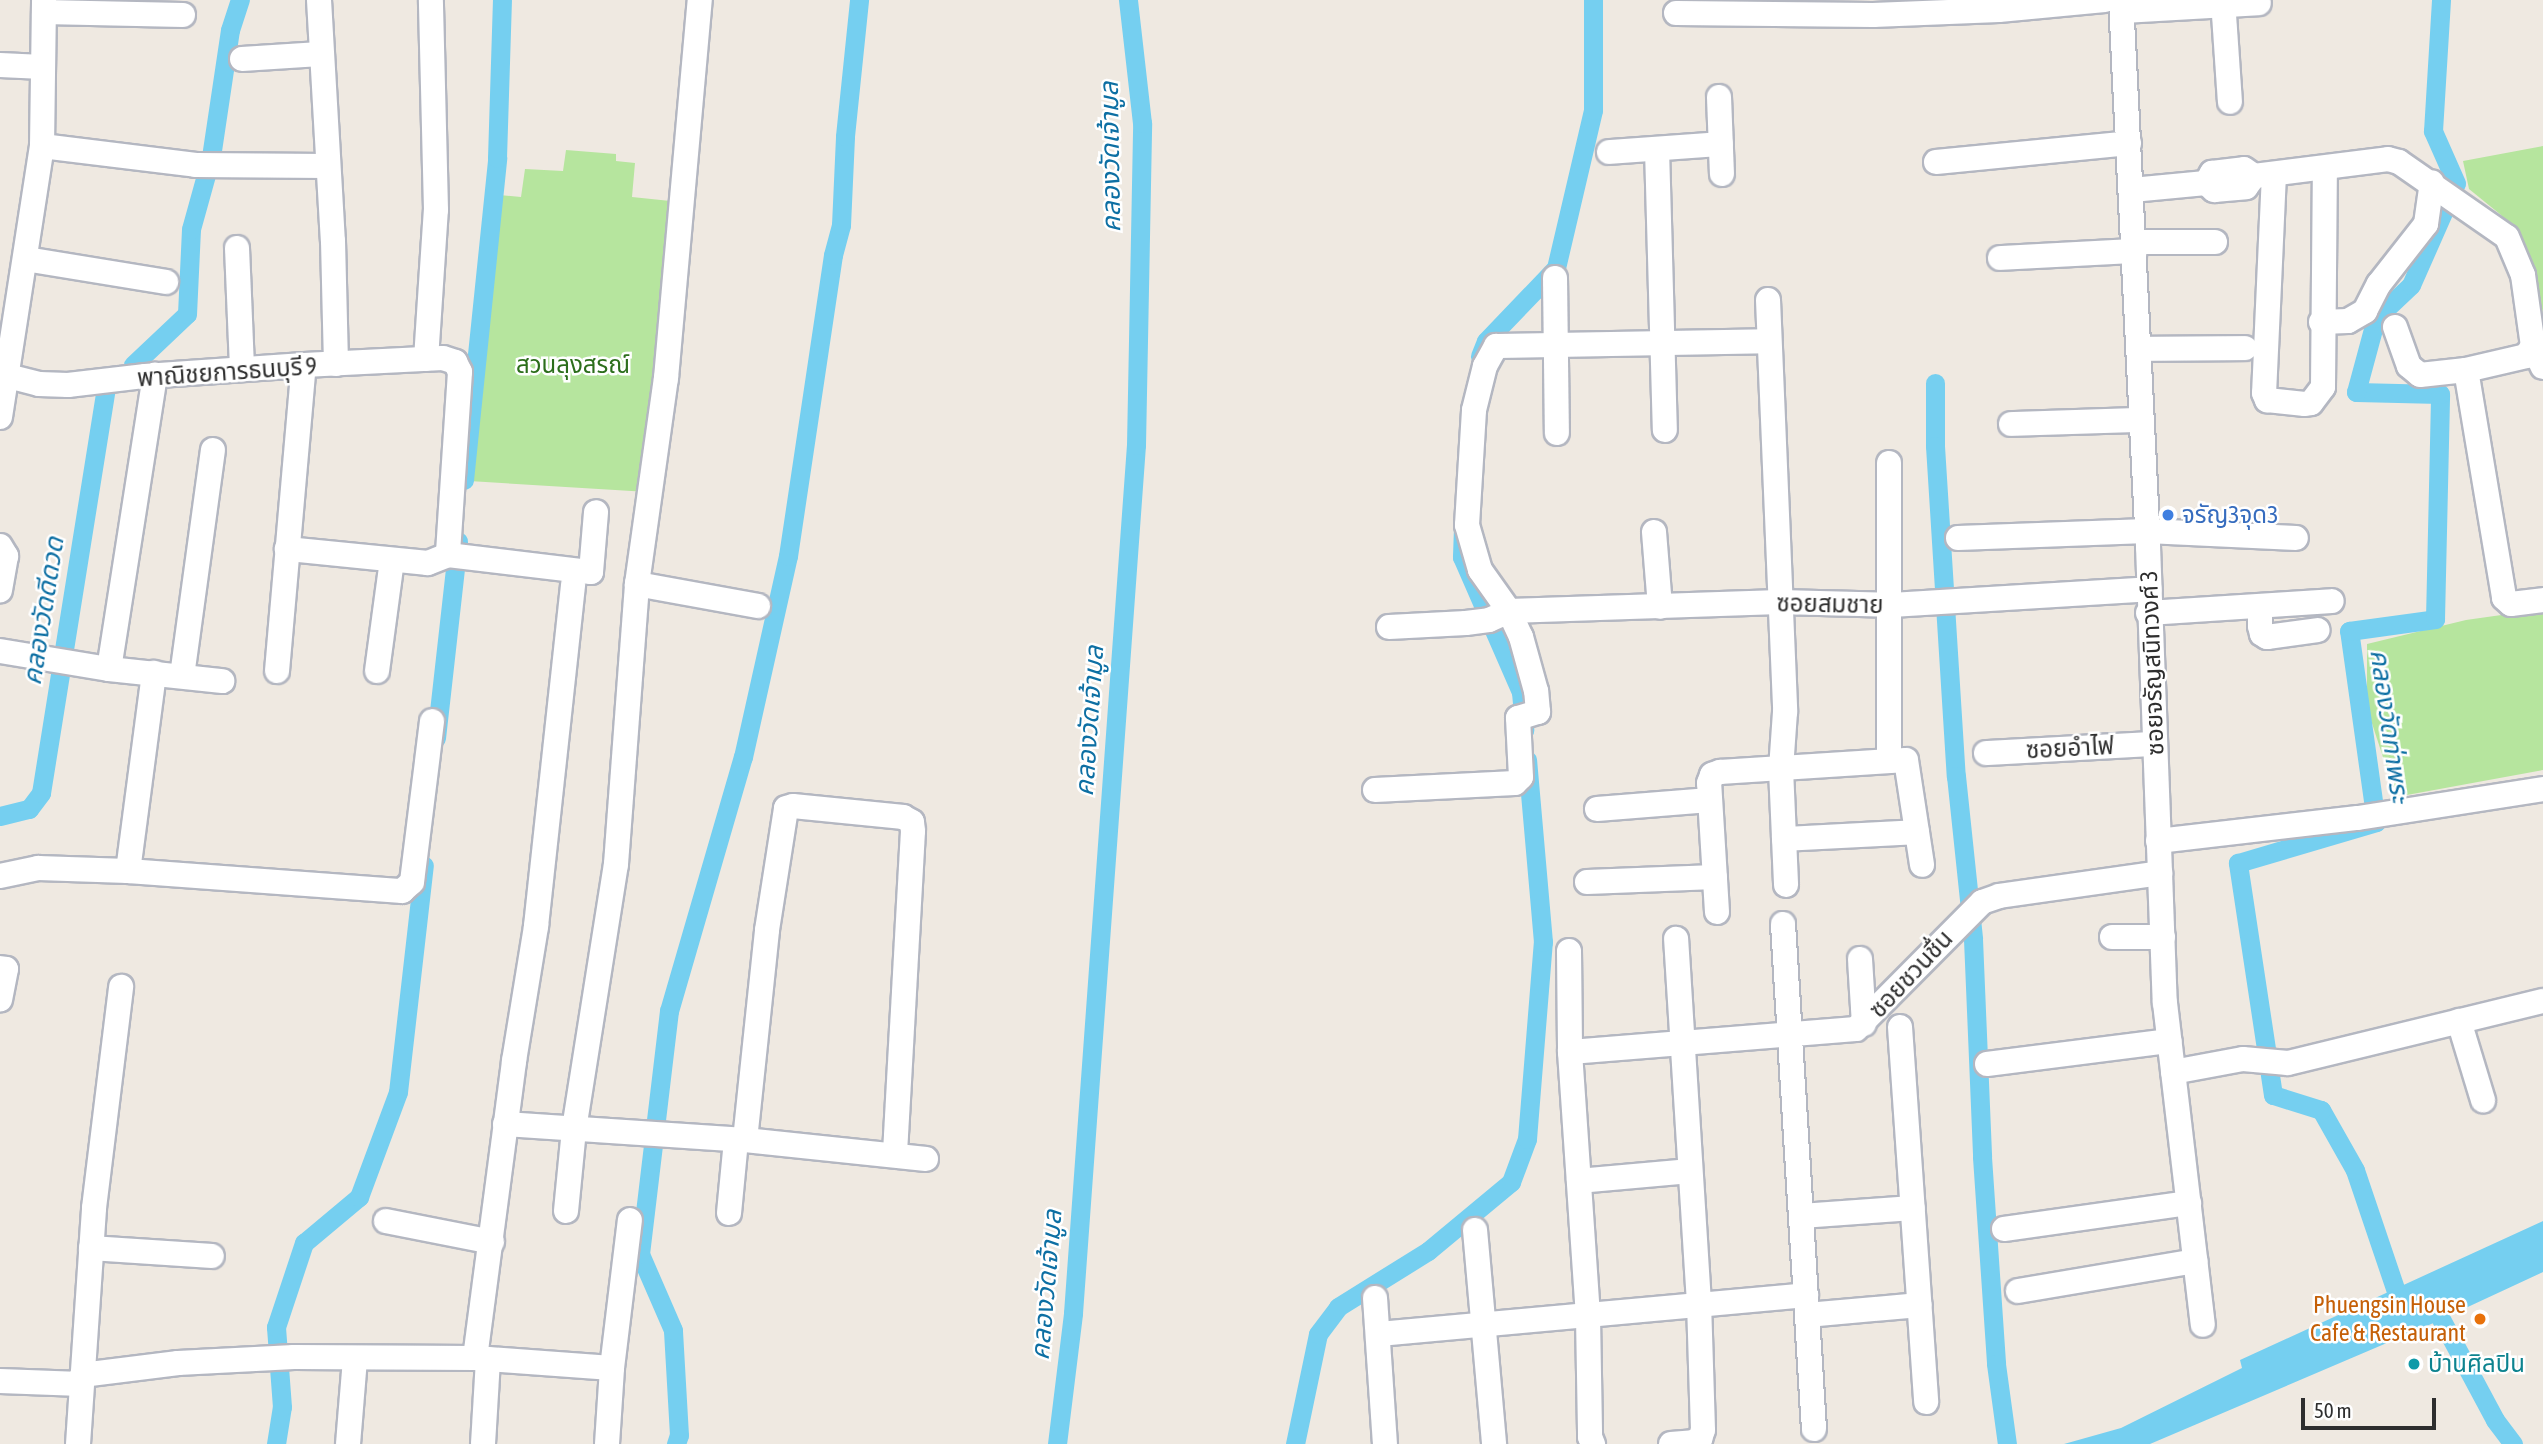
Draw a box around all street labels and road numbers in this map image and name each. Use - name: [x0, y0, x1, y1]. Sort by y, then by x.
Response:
- street label: พาณิชยการธนบุรี 9: [136, 351, 318, 393]
- street label: ซอยจรัญสนิทวงศ์ 3: [2134, 570, 2170, 756]
- street label: ซอยสมชาย: [1776, 589, 1884, 619]
- street label: ซอยอำไฟ: [2025, 731, 2115, 765]
- street label: ซอยชวนชื่น: [1863, 924, 1959, 1024]

